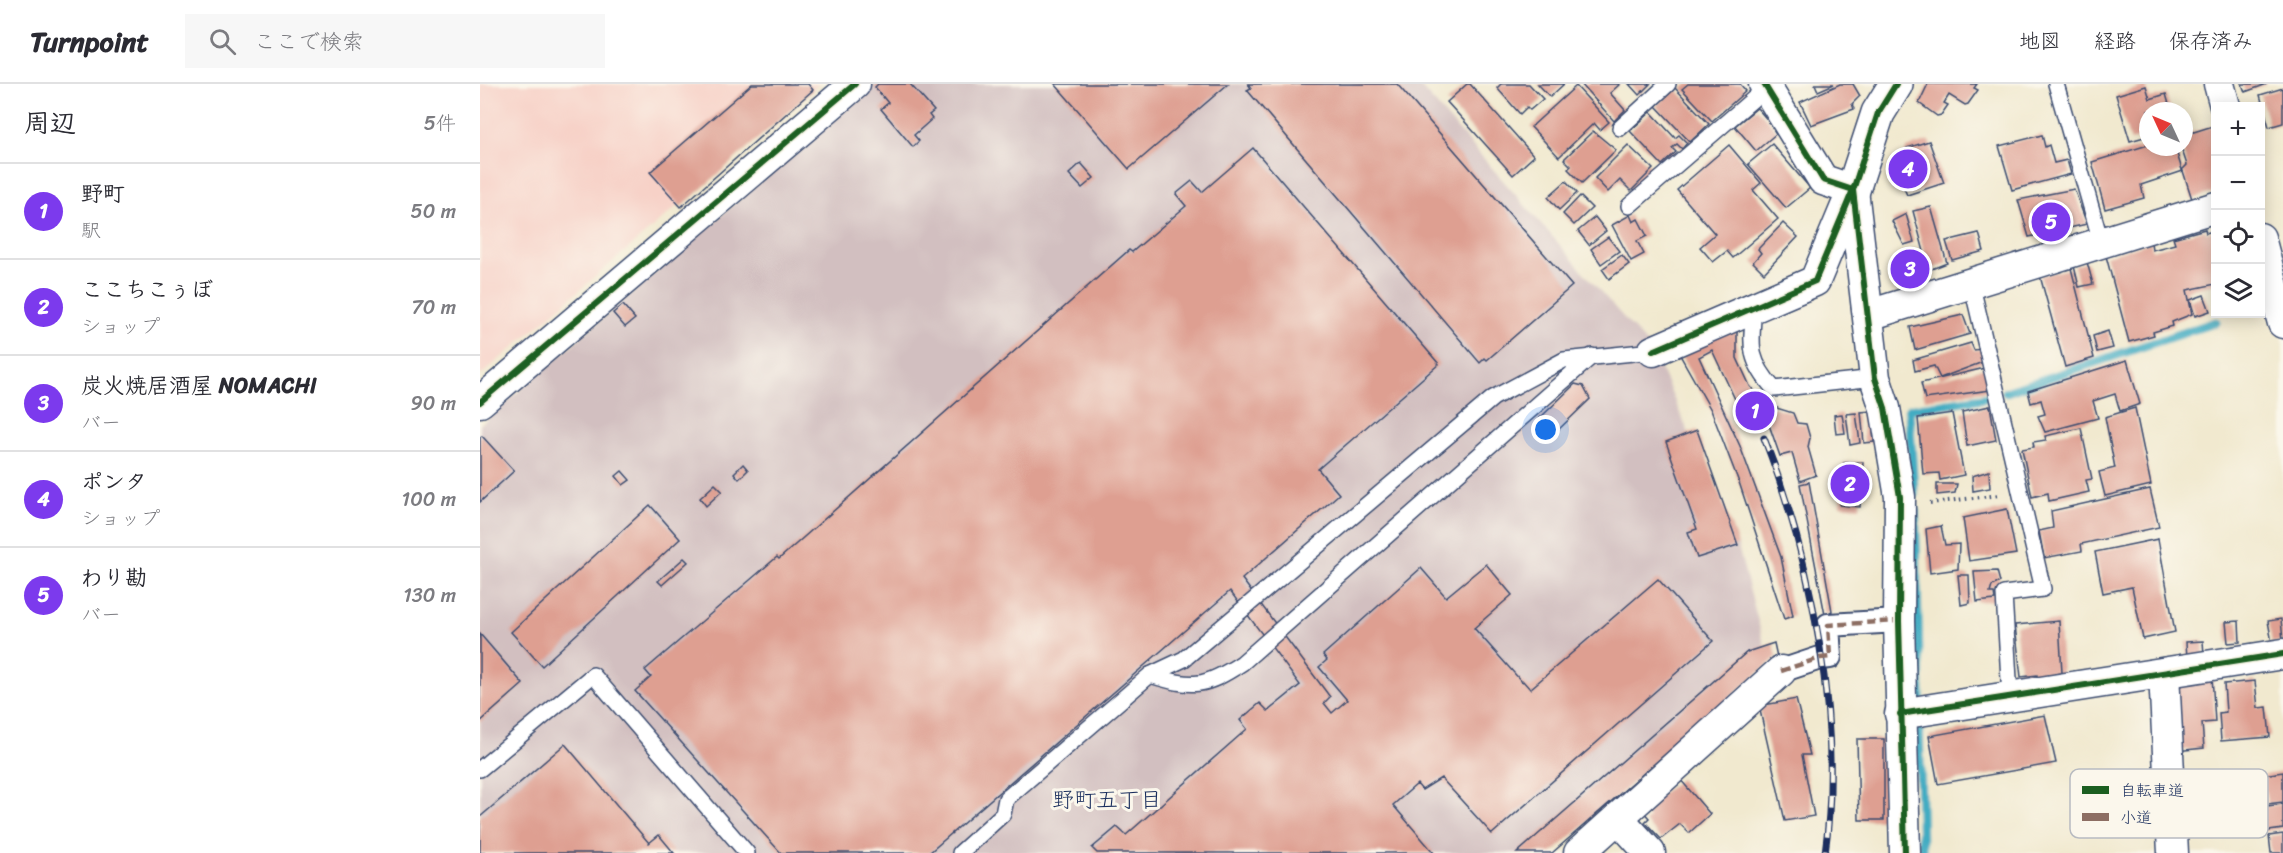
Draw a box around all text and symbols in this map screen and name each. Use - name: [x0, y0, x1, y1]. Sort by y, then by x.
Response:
- search box: [185, 14, 605, 68]
- text: Turnpoint: [30, 17, 149, 66]
- text: ここで検索: [254, 22, 364, 61]
- text: 地図: [2019, 22, 2061, 60]
- text: 経路: [2094, 22, 2136, 60]
- text: 保存済み: [2169, 22, 2253, 60]
- icon: search: [206, 25, 239, 58]
- text: 周辺: [24, 100, 76, 146]
- north arrow: [2139, 102, 2193, 156]
- map controls: [2211, 102, 2265, 318]
- button: +: [2211, 102, 2265, 156]
- text: 5件: [424, 106, 456, 141]
- pin: 4: [1888, 146, 1928, 191]
- button: −: [2211, 156, 2265, 210]
- text: 野町: [81, 174, 125, 213]
- text: 1: [39, 194, 48, 229]
- text: 50 m: [411, 194, 456, 229]
- pin: 5: [2032, 200, 2070, 244]
- button: locate: [2211, 210, 2265, 264]
- text: 駅: [81, 213, 101, 248]
- pin: 3: [1890, 246, 1930, 291]
- button: layers: [2211, 264, 2265, 318]
- text: ここちこぅぼ: [81, 270, 213, 309]
- text: 2: [38, 290, 49, 325]
- text: 70 m: [411, 290, 456, 325]
- text: ショップ: [81, 309, 160, 344]
- text: 炭火焼居酒屋 NOMACHI: [81, 366, 317, 405]
- text: 3: [38, 386, 49, 421]
- text: 90 m: [411, 386, 456, 421]
- pin: 1: [1736, 388, 1774, 434]
- text: バー: [81, 405, 121, 440]
- your location: [1531, 415, 1560, 444]
- text: ポンタ: [81, 462, 147, 501]
- pin: 2: [1830, 462, 1870, 506]
- text: 4: [37, 482, 50, 517]
- text: 100 m: [402, 482, 456, 517]
- text: ショップ: [81, 501, 160, 536]
- text: わり勘: [81, 558, 147, 597]
- text: 5: [37, 578, 50, 613]
- text: 130 m: [403, 578, 456, 613]
- text: バー: [81, 597, 121, 632]
- legend: [2070, 769, 2268, 838]
- text: 自転車道: [2120, 776, 2184, 805]
- district label: 野町五丁目: [1052, 780, 1162, 819]
- text: 小道: [2120, 803, 2152, 832]

